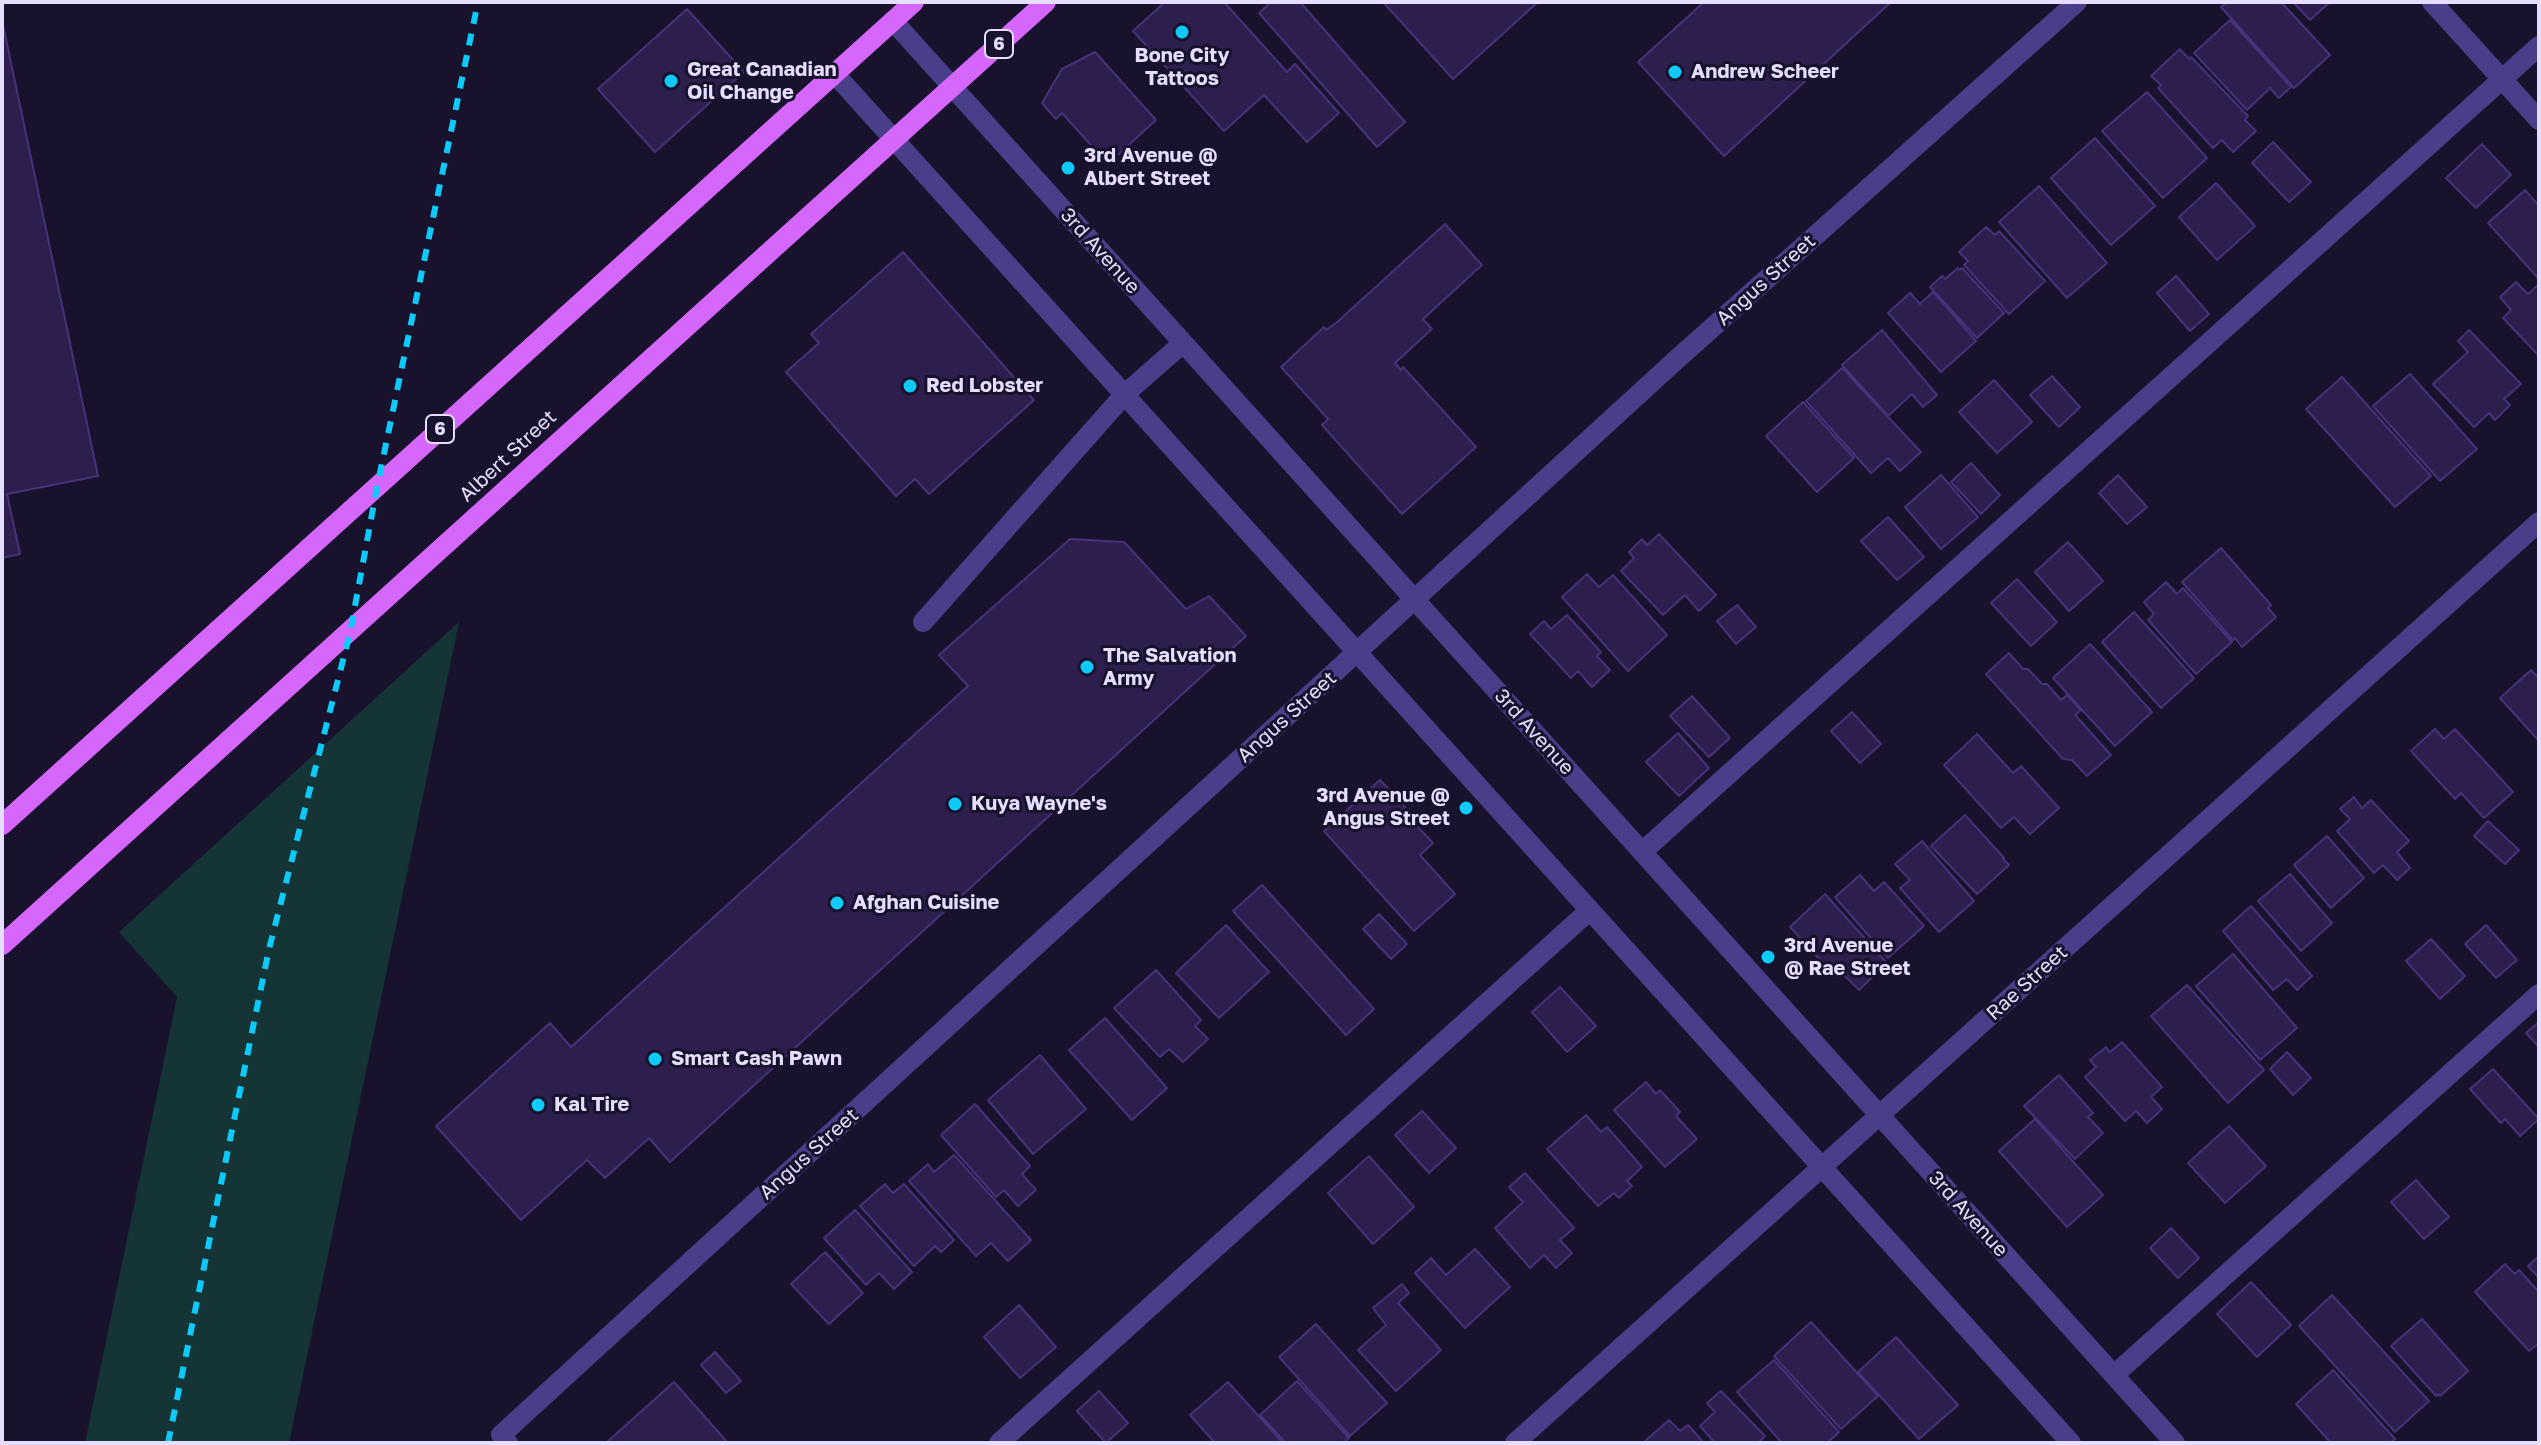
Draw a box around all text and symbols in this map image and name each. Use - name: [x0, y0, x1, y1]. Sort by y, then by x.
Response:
- marker: Bone City Tattoos: [1173, 23, 1191, 41]
- road number: 6: [985, 30, 1013, 58]
- place label: Bone City Tattoos: [1135, 44, 1229, 91]
- place label: Great Canadian Oil Change: [687, 58, 837, 105]
- place label: Andrew Scheer: [1691, 60, 1839, 84]
- marker: Andrew Scheer: [1666, 63, 1684, 81]
- marker: Great Canadian Oil Change: [662, 72, 680, 90]
- place label: 3rd Avenue @ Albert Street: [1084, 144, 1218, 191]
- marker: 3rd Avenue @ Albert Street: [1059, 159, 1077, 177]
- street label: 3rd Avenue: [1055, 203, 1145, 299]
- street label: Angus Street: [1712, 229, 1820, 331]
- place label: Red Lobster: [926, 374, 1043, 398]
- marker: Red Lobster: [901, 377, 919, 395]
- street label: Albert Street: [455, 405, 561, 507]
- road number: 6: [426, 415, 454, 443]
- place label: The Salvation Army: [1103, 644, 1237, 691]
- marker: The Salvation Army: [1078, 658, 1096, 676]
- street label: Angus Street: [1233, 666, 1341, 768]
- street label: 3rd Avenue: [1489, 684, 1579, 780]
- place label: 3rd Avenue @ Angus Street: [1316, 784, 1450, 831]
- place label: Kuya Wayne's: [971, 792, 1107, 816]
- marker: Kuya Wayne's: [946, 795, 964, 813]
- marker: 3rd Avenue @ Angus Street: [1457, 799, 1475, 817]
- place label: Afghan Cuisine: [853, 891, 999, 915]
- marker: Afghan Cuisine: [828, 894, 846, 912]
- place label: 3rd Avenue @ Rae Street: [1784, 934, 1911, 981]
- street label: Rae Street: [1982, 940, 2072, 1026]
- marker: 3rd Avenue @ Rae Street: [1759, 948, 1777, 966]
- place label: Smart Cash Pawn: [671, 1047, 842, 1071]
- marker: Smart Cash Pawn: [646, 1050, 664, 1068]
- place label: Kal Tire: [554, 1093, 629, 1117]
- marker: Kal Tire: [529, 1096, 547, 1114]
- street label: Angus Street: [755, 1103, 863, 1205]
- street label: 3rd Avenue: [1923, 1166, 2013, 1262]

